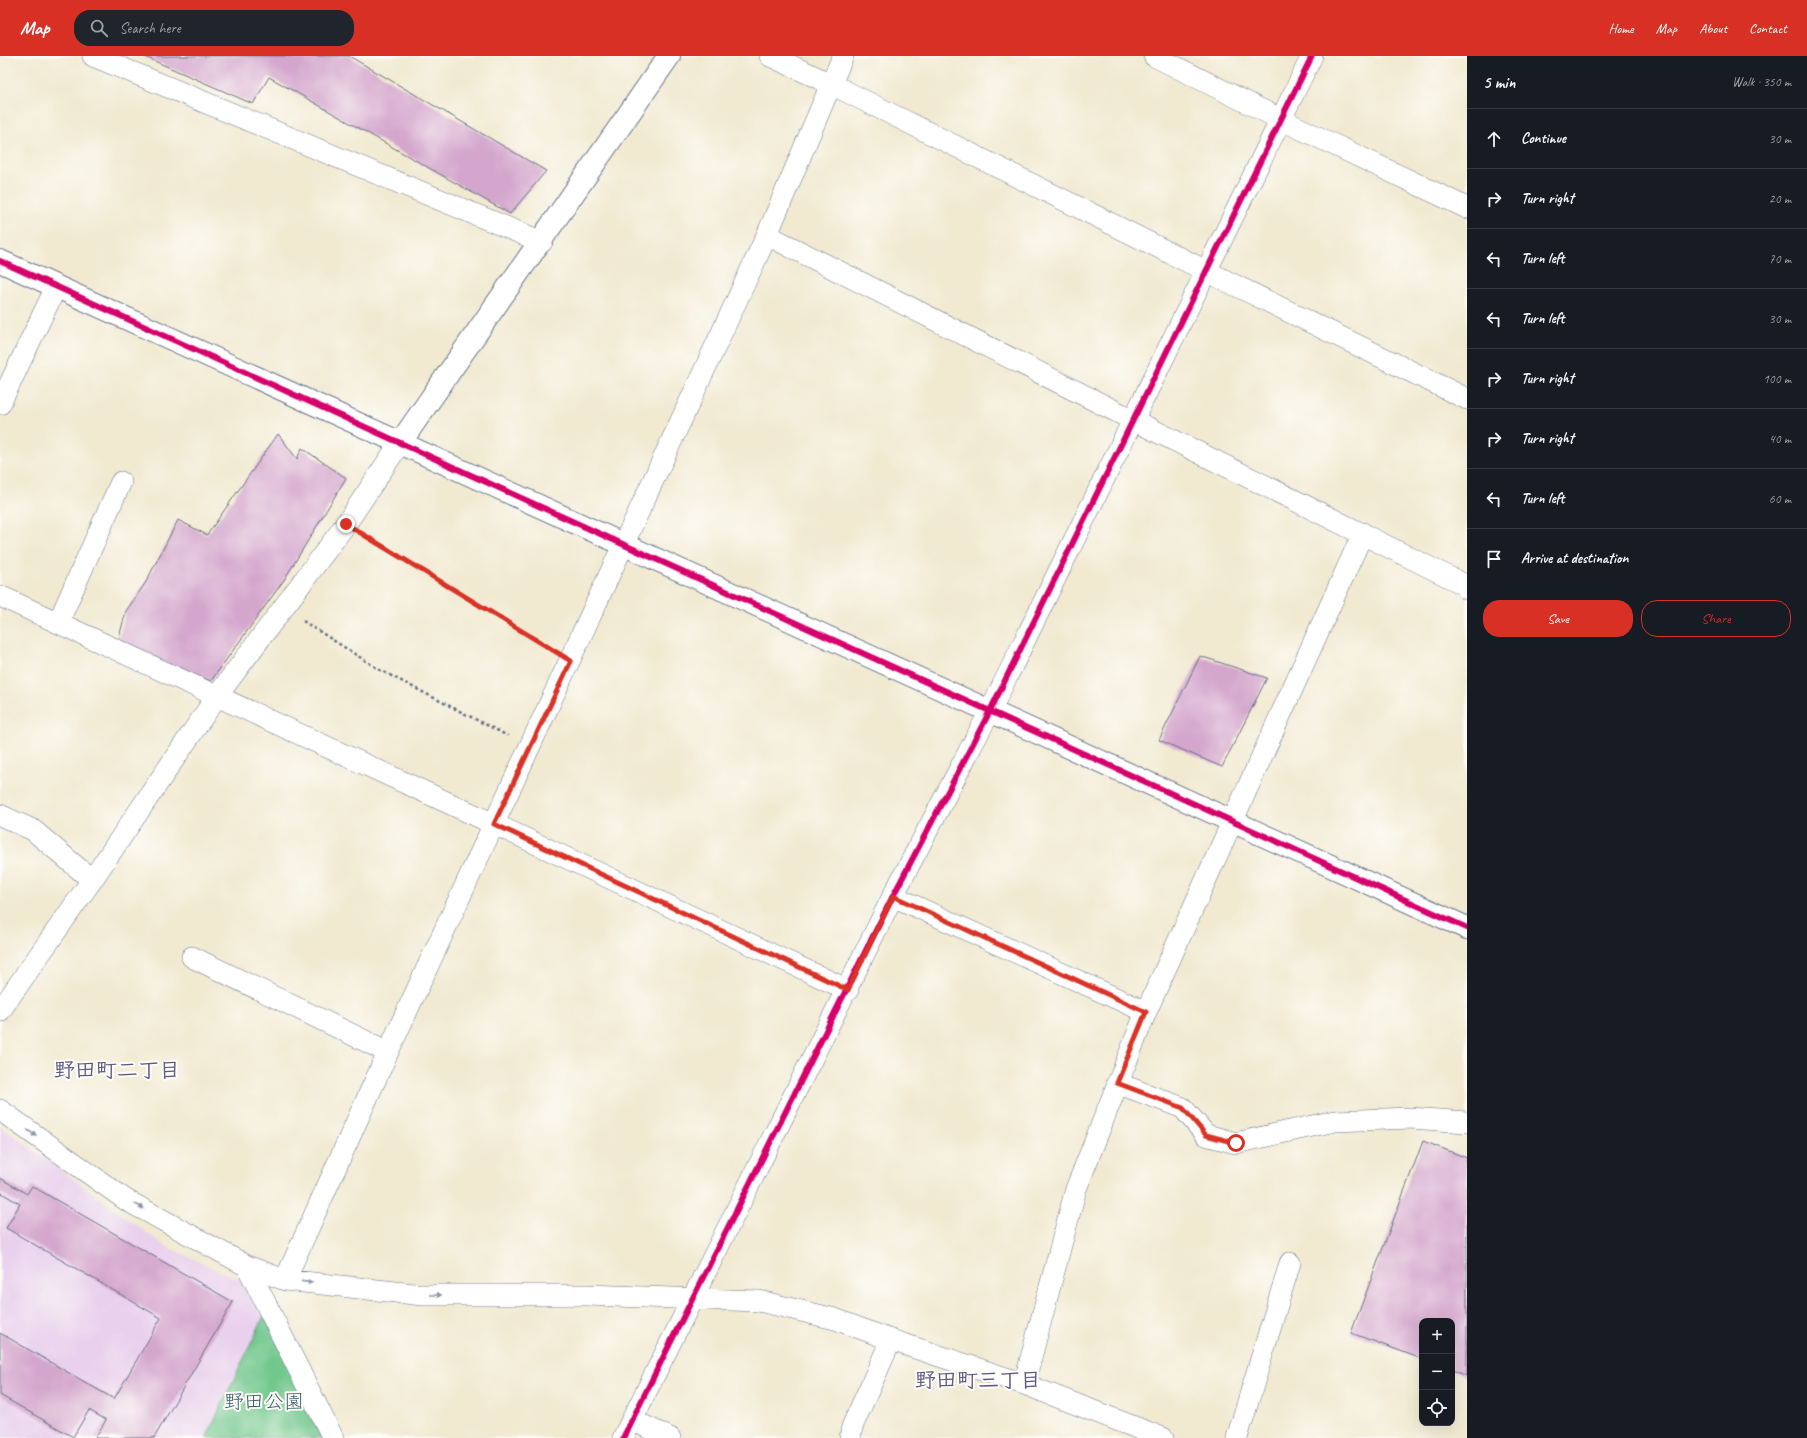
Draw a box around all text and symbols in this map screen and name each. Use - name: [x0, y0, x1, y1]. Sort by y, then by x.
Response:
- search box: [74, 10, 354, 46]
- text: Map: [20, 16, 50, 40]
- icon: search: [88, 17, 110, 39]
- text: Search here: [120, 19, 181, 38]
- text: Home: [1608, 20, 1634, 37]
- text: Map: [1656, 20, 1677, 37]
- text: About: [1699, 20, 1727, 37]
- text: Contact: [1749, 20, 1787, 37]
- text: 5 min: [1483, 72, 1515, 93]
- text: Walk · 350 m: [1732, 74, 1791, 90]
- icon: ahead: [1483, 128, 1505, 150]
- text: Continue: [1521, 129, 1566, 148]
- text: 30 m: [1769, 131, 1791, 147]
- icon: right: [1483, 188, 1505, 210]
- text: Turn right: [1521, 189, 1574, 208]
- text: 20 m: [1769, 191, 1791, 207]
- icon: left: [1483, 248, 1505, 270]
- text: Turn left: [1521, 249, 1564, 268]
- text: 70 m: [1769, 251, 1791, 267]
- icon: left: [1483, 308, 1505, 330]
- text: Turn left: [1521, 309, 1564, 328]
- text: 30 m: [1769, 311, 1791, 327]
- icon: right: [1483, 368, 1505, 390]
- text: Turn right: [1521, 369, 1574, 388]
- text: 100 m: [1763, 371, 1791, 387]
- icon: right: [1483, 428, 1505, 450]
- text: Turn right: [1521, 429, 1574, 448]
- text: 40 m: [1769, 431, 1791, 447]
- icon: left: [1483, 488, 1505, 510]
- text: Turn left: [1521, 489, 1564, 508]
- text: 60 m: [1769, 491, 1791, 507]
- route end: [337, 515, 355, 533]
- icon: arrive: [1483, 548, 1505, 570]
- text: Arrive at destination: [1521, 549, 1628, 568]
- button: Save: [1483, 600, 1633, 637]
- button: Share: [1641, 600, 1791, 637]
- district label: 野田町二丁目: [54, 1057, 180, 1083]
- one-way arrow: [27, 1129, 37, 1137]
- route start: [1227, 1134, 1245, 1152]
- one-way arrow: [133, 1203, 145, 1210]
- one-way arrow: [301, 1279, 313, 1285]
- one-way arrow: [430, 1292, 443, 1298]
- map controls: [1419, 1318, 1455, 1426]
- button: +: [1419, 1318, 1455, 1354]
- button: −: [1419, 1354, 1455, 1390]
- district label: 野田町三丁目: [915, 1367, 1041, 1393]
- park label: 野田公園: [224, 1389, 304, 1414]
- button: locate: [1419, 1390, 1455, 1426]

